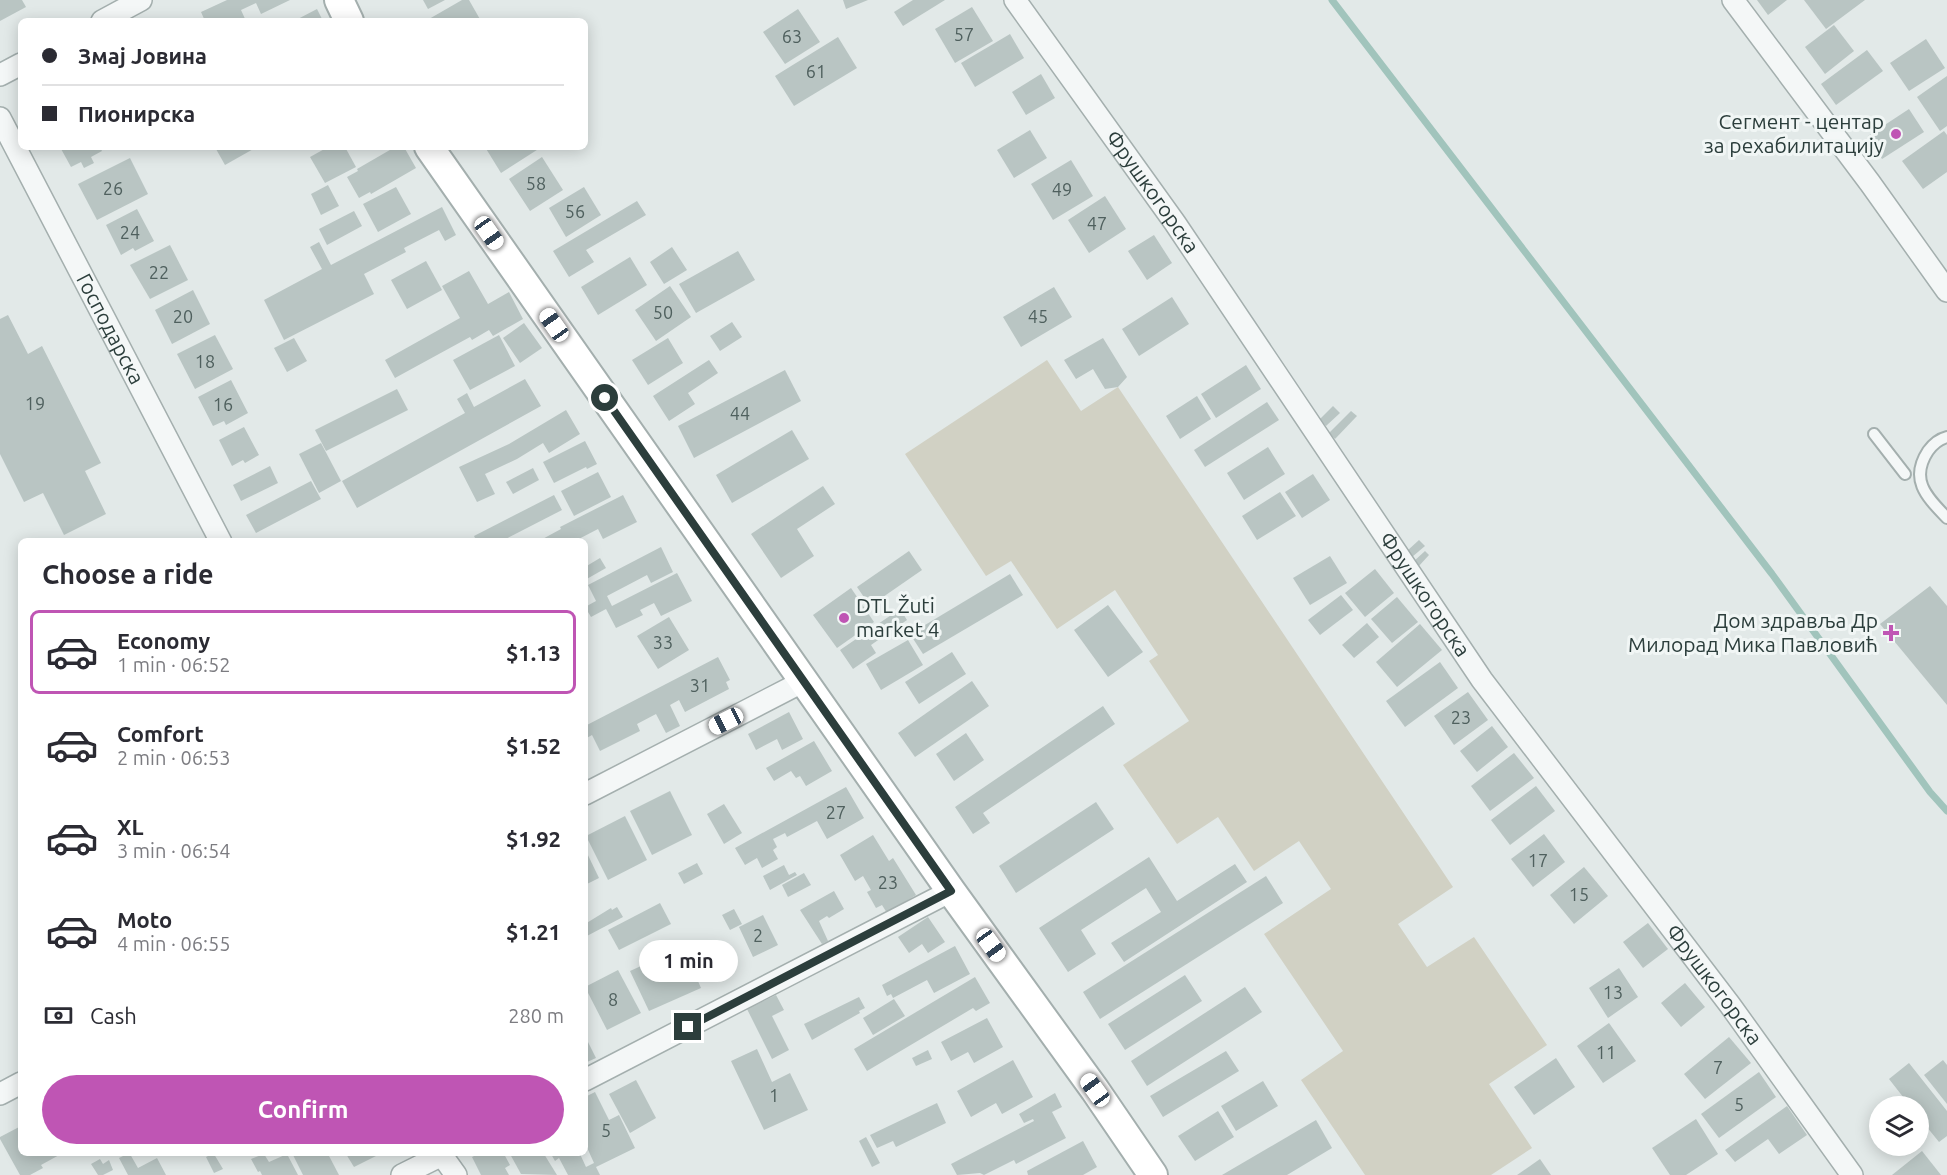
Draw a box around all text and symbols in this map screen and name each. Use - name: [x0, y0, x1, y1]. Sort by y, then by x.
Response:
- house number: 57: [954, 24, 974, 44]
- house number: 63: [782, 26, 802, 46]
- text: Змај Јовина: [78, 43, 207, 68]
- house number: 61: [806, 61, 826, 81]
- text: Пионирска: [78, 101, 195, 126]
- place label: Сегмент - центар за рехабилитацију: [1704, 109, 1884, 157]
- street label: Фрушкогорска: [1101, 125, 1205, 257]
- marker: Сегмент - центар за рехабилитацију: [1889, 127, 1903, 141]
- house number: 58: [526, 173, 546, 193]
- house number: 26: [103, 178, 123, 198]
- house number: 49: [1052, 179, 1072, 199]
- house number: 56: [565, 201, 585, 221]
- car: [471, 213, 507, 253]
- house number: 47: [1087, 213, 1107, 233]
- house number: 24: [120, 222, 140, 242]
- house number: 22: [149, 262, 169, 282]
- street label: Господарска: [72, 269, 150, 388]
- house number: 50: [653, 302, 673, 322]
- car: [536, 305, 572, 345]
- house number: 20: [173, 306, 193, 326]
- house number: 45: [1028, 306, 1048, 326]
- house number: 18: [195, 351, 215, 371]
- route start: [591, 384, 618, 411]
- house number: 19: [25, 393, 45, 413]
- house number: 16: [213, 394, 233, 414]
- house number: 44: [730, 403, 750, 423]
- street label: Фрушкогорска: [1375, 527, 1476, 661]
- text: Choose a ride: [42, 559, 214, 589]
- place label: DTL Žuti market 4: [856, 593, 940, 641]
- place label: Дом здравља Др Милорад Мика Павловић: [1628, 608, 1878, 656]
- marker: DTL Žuti market 4: [837, 611, 851, 625]
- marker: Дом здравља Др Милорад Мика Павловић: [1882, 624, 1900, 642]
- icon: car: [45, 625, 99, 679]
- text: Economy: [117, 628, 210, 653]
- house number: 33: [653, 632, 673, 652]
- text: $1.13: [506, 640, 561, 665]
- text: 1 min · 06:52: [117, 653, 231, 676]
- house number: 31: [690, 675, 710, 695]
- car: [706, 705, 746, 737]
- house number: 23: [1451, 707, 1471, 727]
- icon: car: [45, 718, 99, 772]
- text: Comfort: [117, 721, 204, 746]
- text: $1.52: [506, 733, 561, 758]
- text: 2 min · 06:53: [117, 746, 231, 769]
- house number: 27: [826, 802, 846, 822]
- icon: car: [45, 811, 99, 865]
- text: XL: [117, 814, 144, 839]
- text: $1.92: [506, 826, 561, 851]
- text: 3 min · 06:54: [117, 839, 231, 862]
- house number: 17: [1528, 850, 1548, 870]
- house number: 23: [878, 872, 898, 892]
- house number: 15: [1569, 884, 1589, 904]
- icon: car: [45, 904, 99, 958]
- text: Moto: [117, 907, 172, 932]
- text: $1.21: [506, 919, 561, 944]
- street label: Фрушкогорска: [1662, 919, 1768, 1049]
- house number: 2: [753, 925, 763, 945]
- car: [973, 925, 1009, 965]
- text: 4 min · 06:55: [117, 932, 231, 955]
- callout: 1 min: [638, 940, 738, 982]
- text: 1 min: [663, 949, 714, 972]
- house number: 13: [1603, 982, 1623, 1002]
- house number: 8: [608, 989, 618, 1009]
- icon: cash: [42, 999, 75, 1032]
- text: Cash: [90, 1003, 137, 1028]
- text: 280 m: [508, 1004, 564, 1027]
- route end: [674, 1013, 701, 1040]
- house number: 11: [1596, 1042, 1616, 1062]
- house number: 7: [1713, 1057, 1723, 1077]
- car: [1077, 1070, 1113, 1110]
- button: Confirm: [42, 1075, 564, 1144]
- house number: 1: [769, 1085, 779, 1105]
- house number: 5: [1734, 1094, 1744, 1114]
- map controls: [1869, 1096, 1929, 1156]
- button: layers: [1869, 1096, 1929, 1156]
- house number: 5: [601, 1120, 611, 1140]

